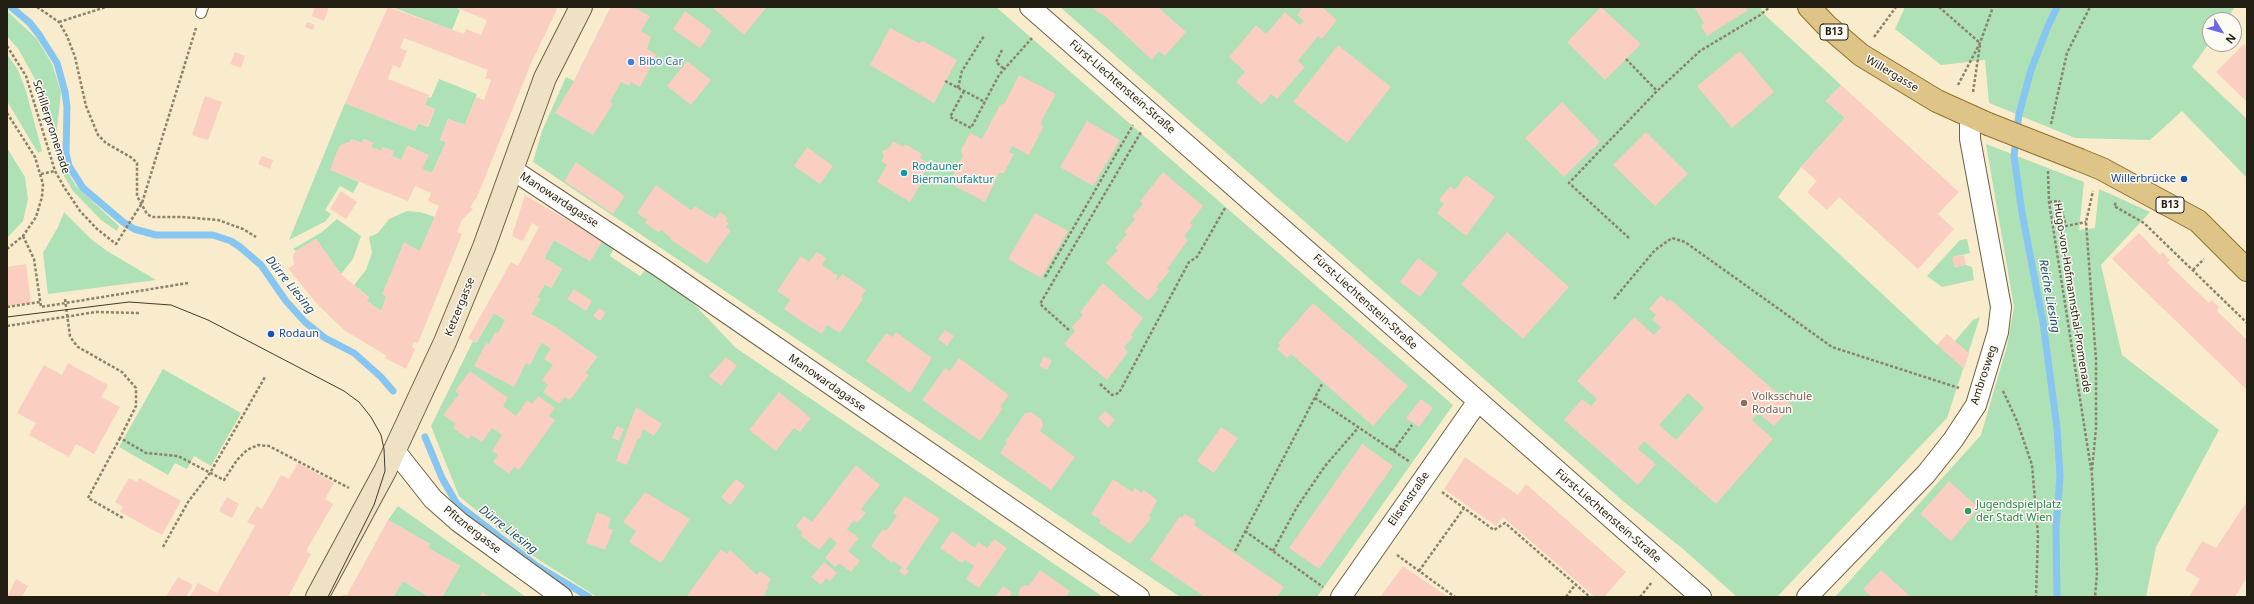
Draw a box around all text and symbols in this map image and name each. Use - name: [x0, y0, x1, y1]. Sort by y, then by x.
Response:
- north arrow: [2202, 12, 2242, 52]
- road number: B13: [1820, 24, 1848, 40]
- text: N: [2223, 31, 2240, 47]
- street label: Fürst-Liechtenstein-Straße: [1066, 37, 1178, 137]
- street label: Willergasse: [1863, 53, 1921, 95]
- place label: Bibo Car: [639, 55, 683, 69]
- marker: Bibo Car: [626, 57, 636, 67]
- street label: Schillerpromenade: [30, 79, 72, 175]
- place label: Rodauner Biermanufaktur: [912, 160, 994, 186]
- marker: Rodauner Biermanufaktur: [899, 168, 909, 178]
- street label: Manowardagasse: [517, 170, 601, 230]
- place label: Willerbrücke: [2111, 172, 2176, 186]
- marker: Willerbrücke: [2179, 174, 2189, 184]
- road number: B13: [2156, 197, 2184, 213]
- street label: Hugo-von-Hofmannsthal-Promenade: [2050, 202, 2094, 394]
- street label: Fürst-Liechtenstein-Straße: [1310, 252, 1420, 352]
- water label: Dürre Liesing: [262, 253, 318, 317]
- water label: Reiche Liesing: [2035, 258, 2063, 334]
- street label: Ketzergasse: [442, 276, 478, 338]
- place label: Rodaun: [279, 327, 319, 341]
- marker: Rodaun: [266, 329, 276, 339]
- street label: Ambrosweg: [1968, 344, 2000, 406]
- street label: Manowardagasse: [786, 351, 868, 415]
- place label: Volksschule Rodaun: [1752, 390, 1812, 416]
- marker: Volksschule Rodaun: [1739, 398, 1749, 408]
- street label: Fürst-Liechtenstein-Straße: [1552, 466, 1664, 566]
- street label: Elisenstraße: [1386, 469, 1432, 529]
- place label: Jugendspielplatz der Stadt Wien: [1976, 498, 2061, 524]
- street label: Pfitznergasse: [441, 503, 503, 557]
- water label: Dürre Liesing: [476, 503, 540, 557]
- marker: Jugendspielplatz der Stadt Wien: [1963, 506, 1973, 516]

